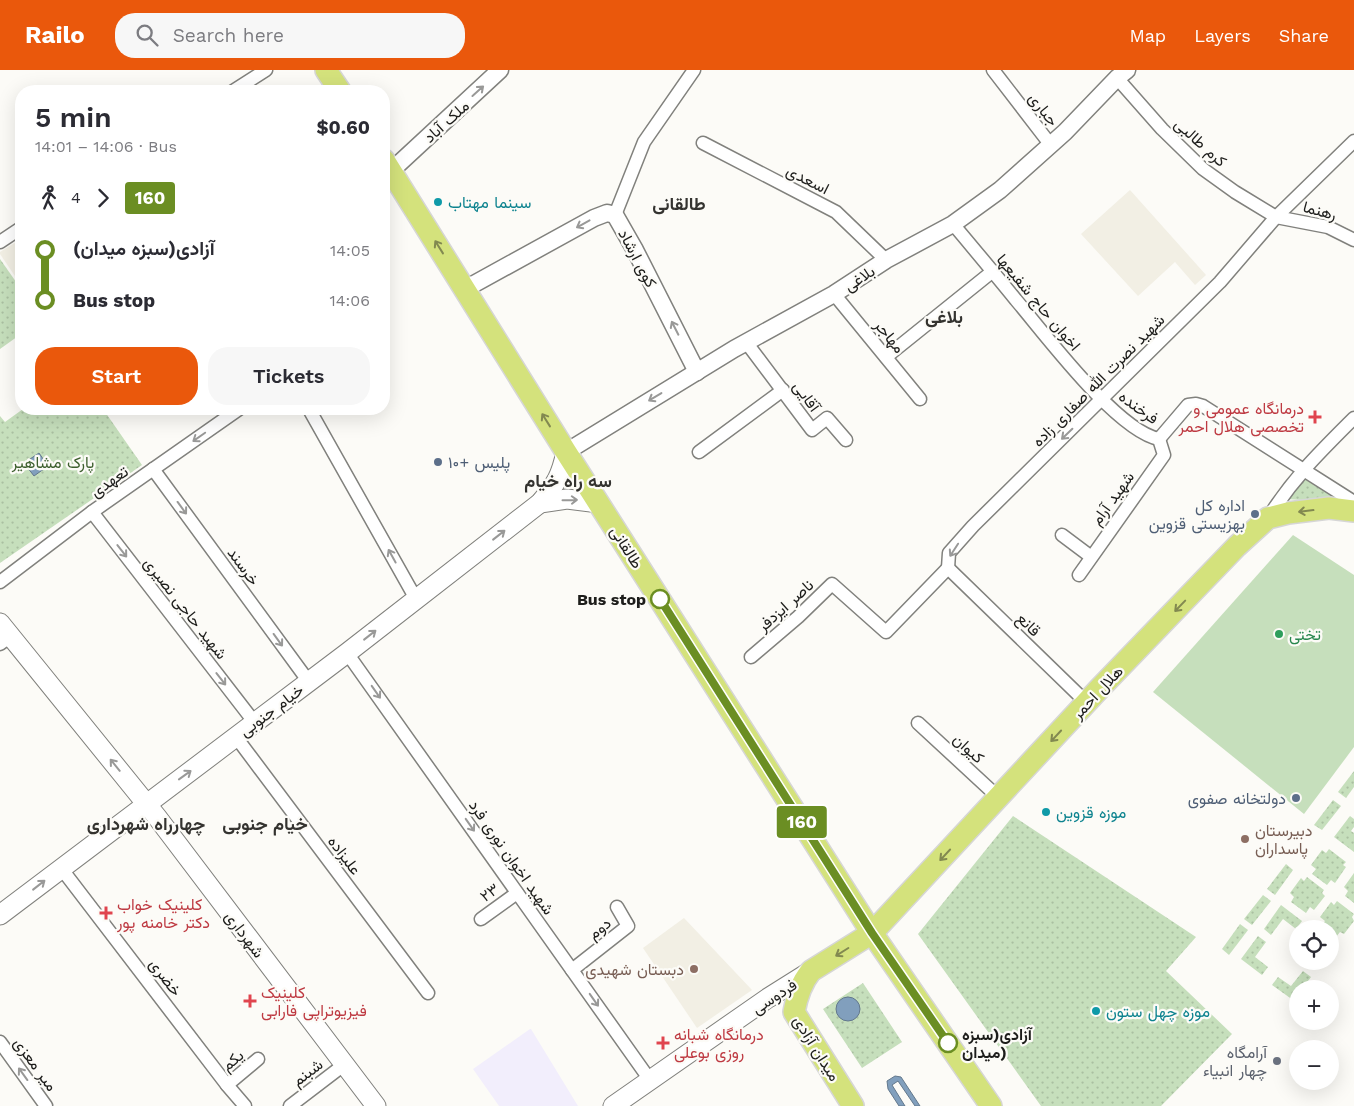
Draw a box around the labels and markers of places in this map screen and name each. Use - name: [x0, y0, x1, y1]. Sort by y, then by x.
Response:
- place label: سینما مهتاب: [448, 193, 531, 213]
- marker: سینما مهتاب: [432, 196, 444, 208]
- place label: درمانگاه عمومی و تخصصی هلال احمر: [1178, 399, 1304, 437]
- marker: درمانگاه عمومی و تخصصی هلال احمر: [1308, 410, 1322, 424]
- place label: پلیس +۱۰: [448, 453, 510, 474]
- marker: پلیس +۱۰: [432, 456, 444, 468]
- place label: اداره کل بهزیستی قزوین: [1149, 496, 1245, 534]
- marker: اداره کل بهزیستی قزوین: [1249, 508, 1261, 520]
- marker: Bus stop: [650, 589, 670, 609]
- place label: Bus stop: [577, 590, 646, 609]
- place label: تختی: [1289, 625, 1321, 645]
- marker: تختی: [1273, 628, 1285, 640]
- place label: دولتخانه صفوی: [1188, 789, 1286, 809]
- marker: دولتخانه صفوی: [1290, 792, 1302, 804]
- place label: موزه قزوین: [1056, 803, 1126, 823]
- marker: موزه قزوین: [1040, 806, 1052, 818]
- place label: دبیرستان پاسداران: [1255, 821, 1312, 860]
- marker: دبیرستان پاسداران: [1239, 833, 1251, 845]
- place label: کلینیک خواب دکتر خامنه پور: [116, 895, 210, 934]
- marker: کلینیک خواب دکتر خامنه پور: [99, 906, 113, 920]
- place label: دبستان شهیدی: [585, 960, 684, 980]
- marker: دبستان شهیدی: [688, 963, 700, 975]
- place label: کلینیک فیزیوتراپی فارابی: [261, 983, 367, 1022]
- marker: کلینیک فیزیوتراپی فارابی: [243, 994, 257, 1008]
- place label: موزه چهل ستون: [1106, 1002, 1210, 1023]
- marker: موزه چهل ستون: [1090, 1005, 1102, 1017]
- place label: درمانگاه شبانه روزی بوعلی: [674, 1025, 764, 1063]
- place label: آزادی(سبزه میدان): [962, 1025, 1034, 1062]
- marker: آزادی(سبزه میدان): [938, 1033, 958, 1053]
- marker: درمانگاه شبانه روزی بوعلی: [656, 1036, 670, 1050]
- place label: آرامگاه چهار انبیاء: [1203, 1043, 1268, 1082]
- marker: آرامگاه چهار انبیاء: [1271, 1055, 1283, 1067]

